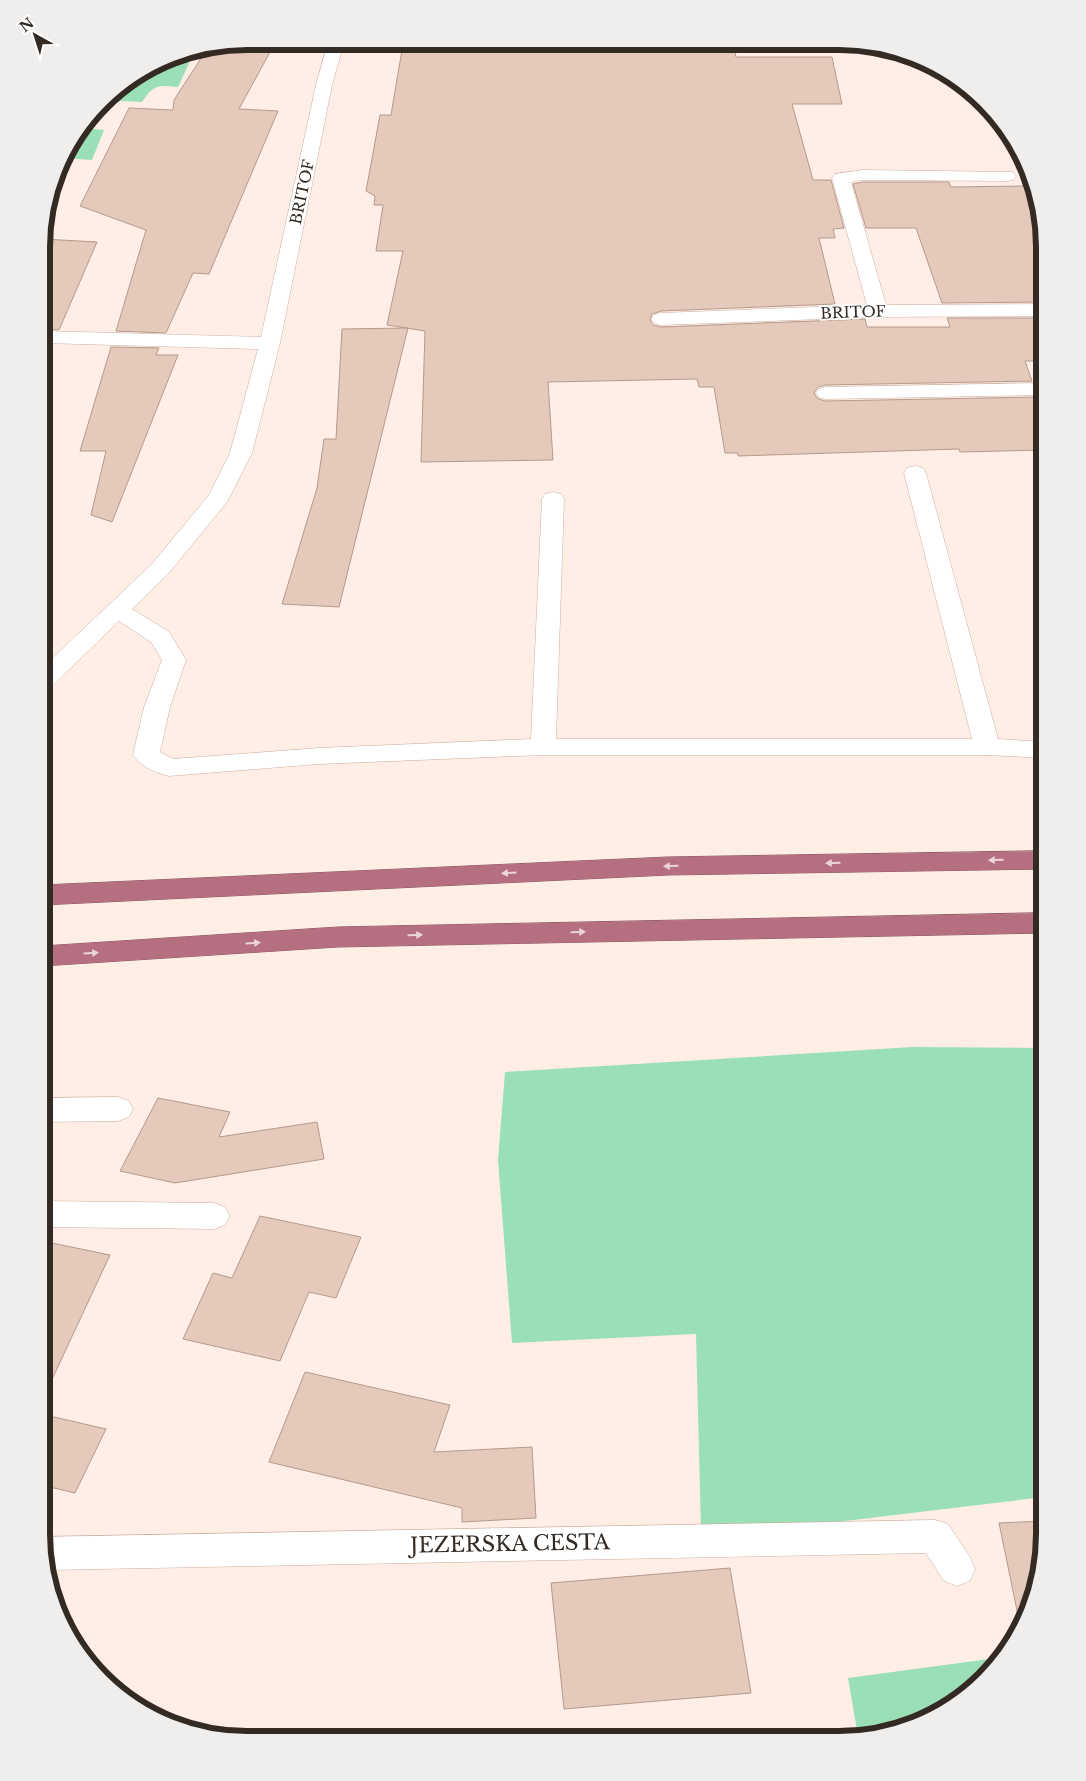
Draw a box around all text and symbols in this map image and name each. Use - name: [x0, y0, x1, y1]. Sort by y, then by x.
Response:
- north arrow: [10, 10, 60, 60]
- text: N: [16, 14, 38, 36]
- street label: BRITOF: [286, 158, 318, 226]
- street label: BRITOF: [820, 301, 886, 323]
- one-way arrow: [988, 857, 1004, 865]
- one-way arrow: [825, 859, 841, 867]
- one-way arrow: [663, 862, 679, 870]
- one-way arrow: [500, 870, 516, 878]
- one-way arrow: [570, 928, 586, 936]
- one-way arrow: [407, 931, 423, 939]
- one-way arrow: [245, 938, 261, 946]
- one-way arrow: [83, 948, 99, 956]
- street label: JEZERSKA CESTA: [407, 1529, 611, 1559]

